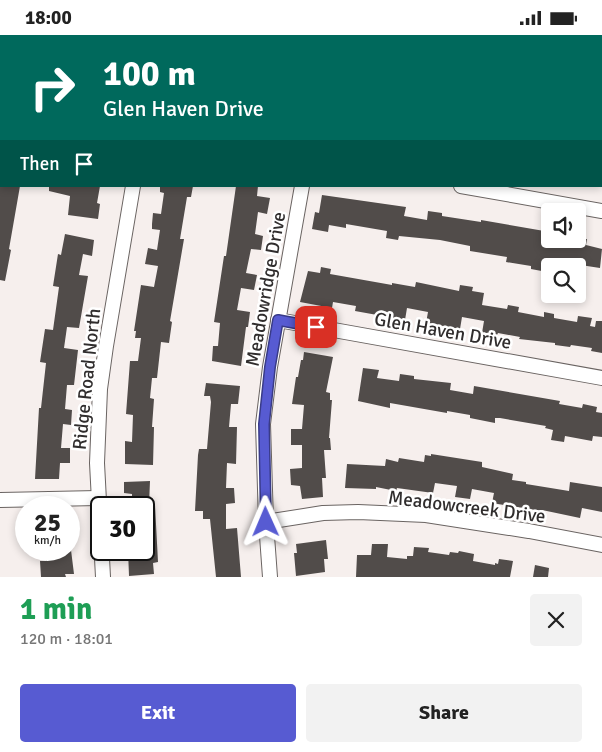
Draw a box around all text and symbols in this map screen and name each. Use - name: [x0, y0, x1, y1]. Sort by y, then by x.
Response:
- text: 18:00: [25, 6, 72, 30]
- text: 100 m: [103, 52, 196, 95]
- icon: right: [20, 55, 85, 120]
- text: Glen Haven Drive: [103, 95, 264, 122]
- icon: arrive: [70, 150, 98, 178]
- text: Then: [20, 152, 60, 176]
- map controls: [541, 203, 586, 303]
- button: sound: [541, 203, 586, 248]
- street label: Meadowridge Drive: [241, 210, 291, 368]
- button: search: [541, 258, 586, 303]
- pin: [295, 306, 337, 348]
- street label: Ridge Road North: [68, 307, 106, 451]
- street label: Glen Haven Drive: [372, 307, 513, 355]
- icon: arrive: [302, 313, 330, 341]
- street label: Meadowcreek Drive: [387, 485, 547, 529]
- position arrow: [239, 495, 291, 547]
- speed limit sign: 30: [90, 496, 155, 561]
- text: 25: [34, 507, 61, 538]
- text: km/h: [34, 533, 61, 548]
- text: 1 min: [20, 591, 92, 628]
- button: close: [530, 594, 582, 646]
- text: 120 m · 18:01: [20, 629, 113, 649]
- button: Exit: [20, 684, 296, 742]
- button: Share: [306, 684, 582, 742]

